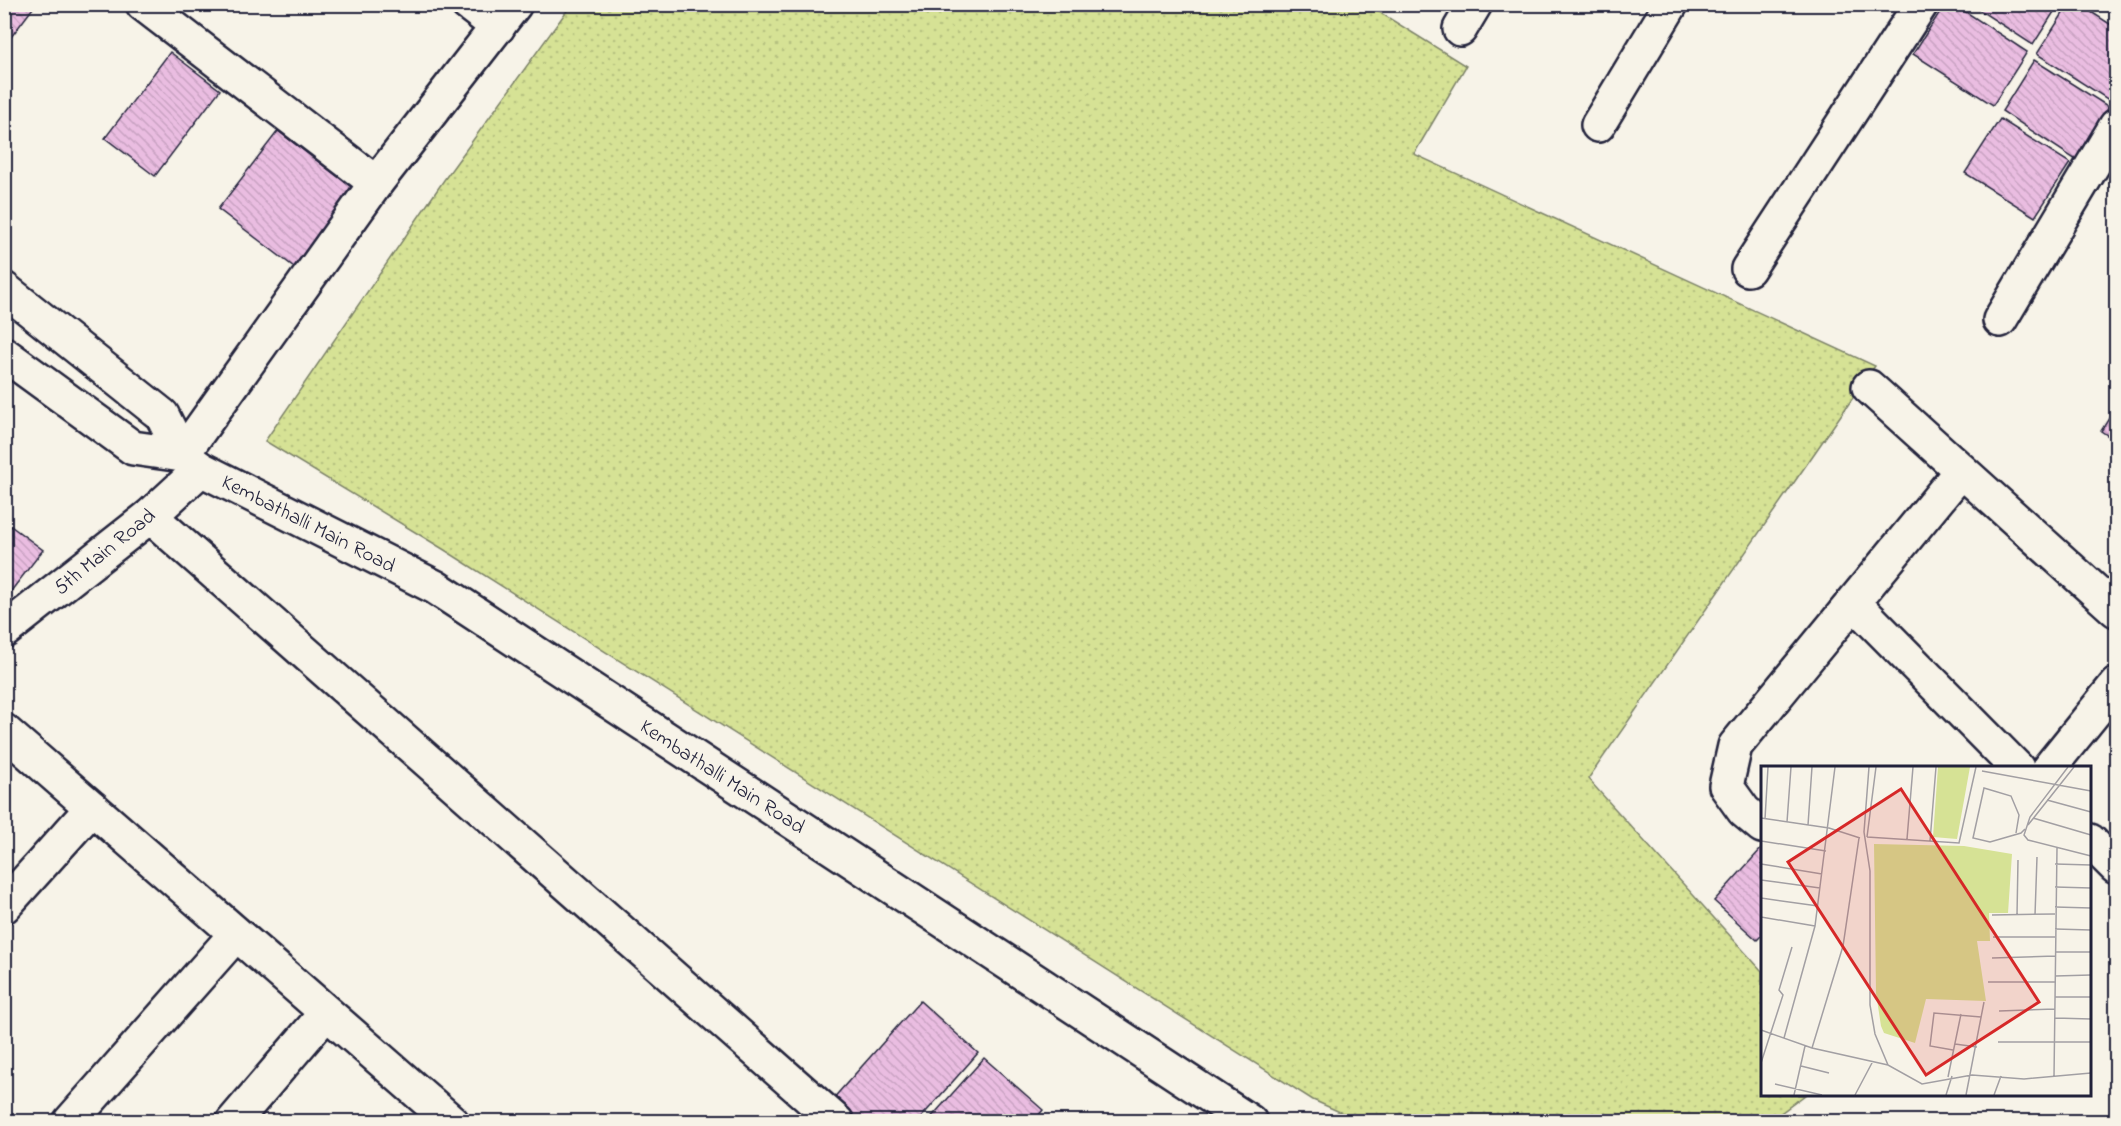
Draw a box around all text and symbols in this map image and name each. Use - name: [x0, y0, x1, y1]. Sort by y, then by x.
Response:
- street label: Kembathalli Main Road: [216, 468, 401, 582]
- street label: 5th Main Road: [48, 502, 163, 603]
- street label: Kembathalli Main Road: [633, 713, 811, 843]
- inset map: [1761, 766, 2091, 1096]

